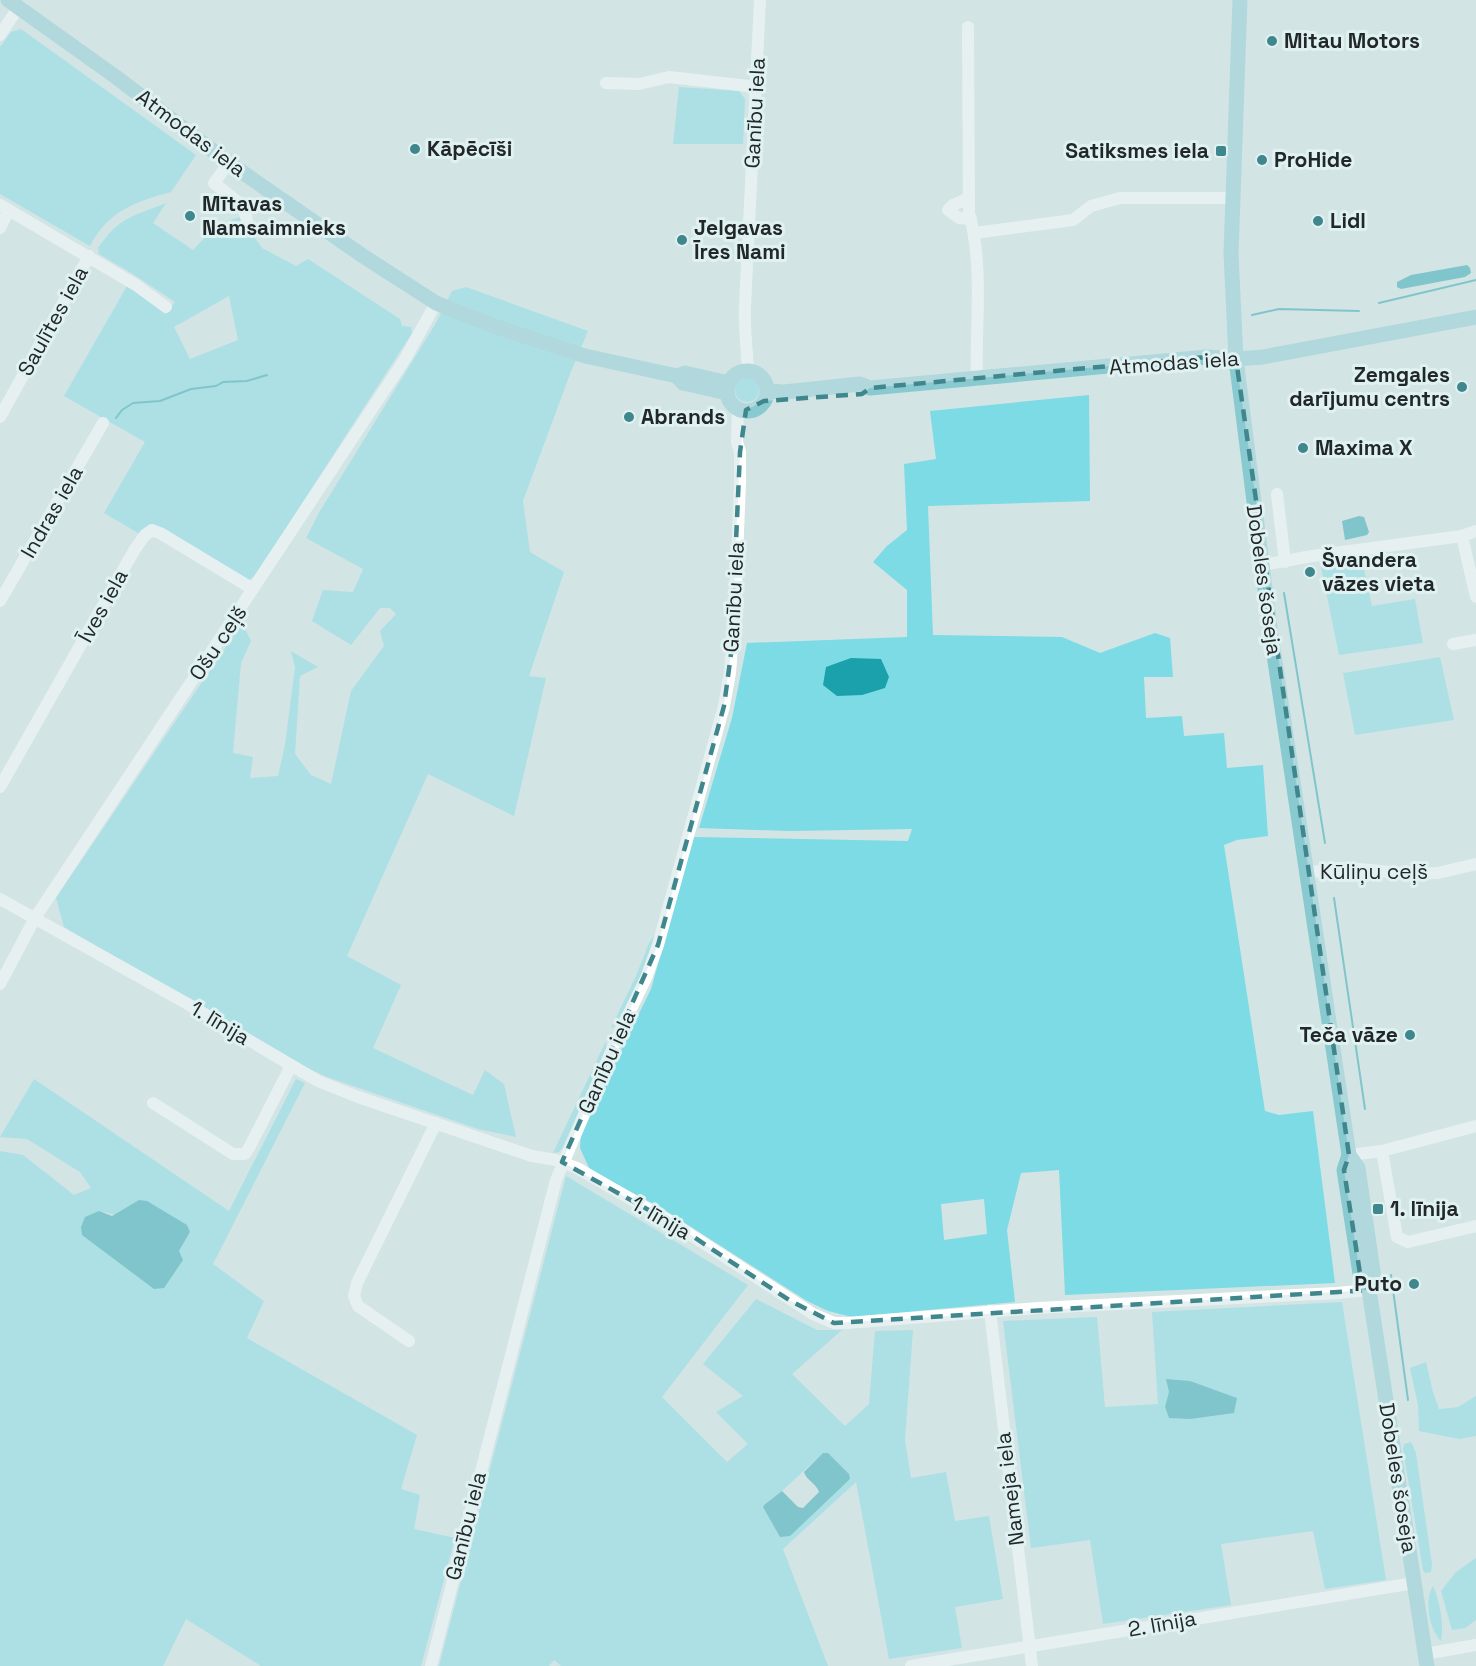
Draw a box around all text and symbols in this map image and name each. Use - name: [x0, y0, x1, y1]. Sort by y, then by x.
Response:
- place label: Mitau Motors: [1284, 27, 1420, 54]
- marker: Mitau Motors: [1265, 34, 1279, 48]
- street label: Ganību iela: [738, 57, 771, 169]
- street label: Atmodas iela: [131, 83, 251, 183]
- place label: Kāpēcīši: [427, 135, 512, 162]
- place label: Satiksmes iela: [1065, 137, 1209, 164]
- marker: Kāpēcīši: [408, 142, 422, 156]
- marker: Satiksmes iela: [1214, 144, 1228, 158]
- place label: ProHide: [1274, 146, 1352, 173]
- marker: ProHide: [1255, 153, 1269, 167]
- place label: Mītavas Namsaimnieks: [202, 190, 346, 241]
- place label: Lidl: [1330, 207, 1366, 234]
- marker: Mītavas Namsaimnieks: [183, 209, 197, 223]
- place label: Jelgavas Īres Nami: [693, 214, 786, 265]
- marker: Lidl: [1311, 214, 1325, 228]
- marker: Jelgavas Īres Nami: [675, 233, 689, 247]
- street label: Saulītes iela: [11, 261, 94, 380]
- street label: Atmodas iela: [1108, 344, 1240, 381]
- place label: Zemgales darījumu centrs: [1289, 361, 1450, 412]
- marker: Zemgales darījumu centrs: [1455, 380, 1469, 394]
- place label: Abrands: [641, 403, 725, 430]
- marker: Abrands: [622, 410, 636, 424]
- place label: Maxima X: [1315, 434, 1413, 461]
- marker: Maxima X: [1296, 441, 1310, 455]
- street label: Indras iela: [14, 461, 89, 563]
- street label: Dobeles šoseja: [1241, 503, 1288, 657]
- street label: Ganību iela: [717, 541, 750, 653]
- place label: Švandera vāzes vieta: [1322, 546, 1435, 597]
- street label: Īves iela: [71, 564, 134, 648]
- marker: Švandera vāzes vieta: [1303, 565, 1317, 579]
- street label: Ošu ceļš: [183, 600, 252, 685]
- street label: Kūliņu ceļš: [1320, 858, 1428, 885]
- street label: 1. līnija: [186, 994, 255, 1051]
- street label: Ganību iela: [572, 1006, 641, 1118]
- place label: Teča vāze: [1300, 1021, 1398, 1048]
- marker: Teča vāze: [1403, 1028, 1417, 1042]
- street label: 1. līnija: [626, 1190, 696, 1245]
- place label: 1. līnija: [1390, 1195, 1459, 1222]
- marker: 1. līnija: [1371, 1202, 1385, 1216]
- place label: Puto: [1354, 1270, 1402, 1297]
- marker: Puto: [1407, 1277, 1421, 1291]
- street label: Dobeles šoseja: [1373, 1401, 1424, 1555]
- street label: Nameja iela: [989, 1431, 1030, 1547]
- street label: Ganību iela: [439, 1469, 492, 1583]
- street label: 2. līnija: [1126, 1604, 1198, 1643]

